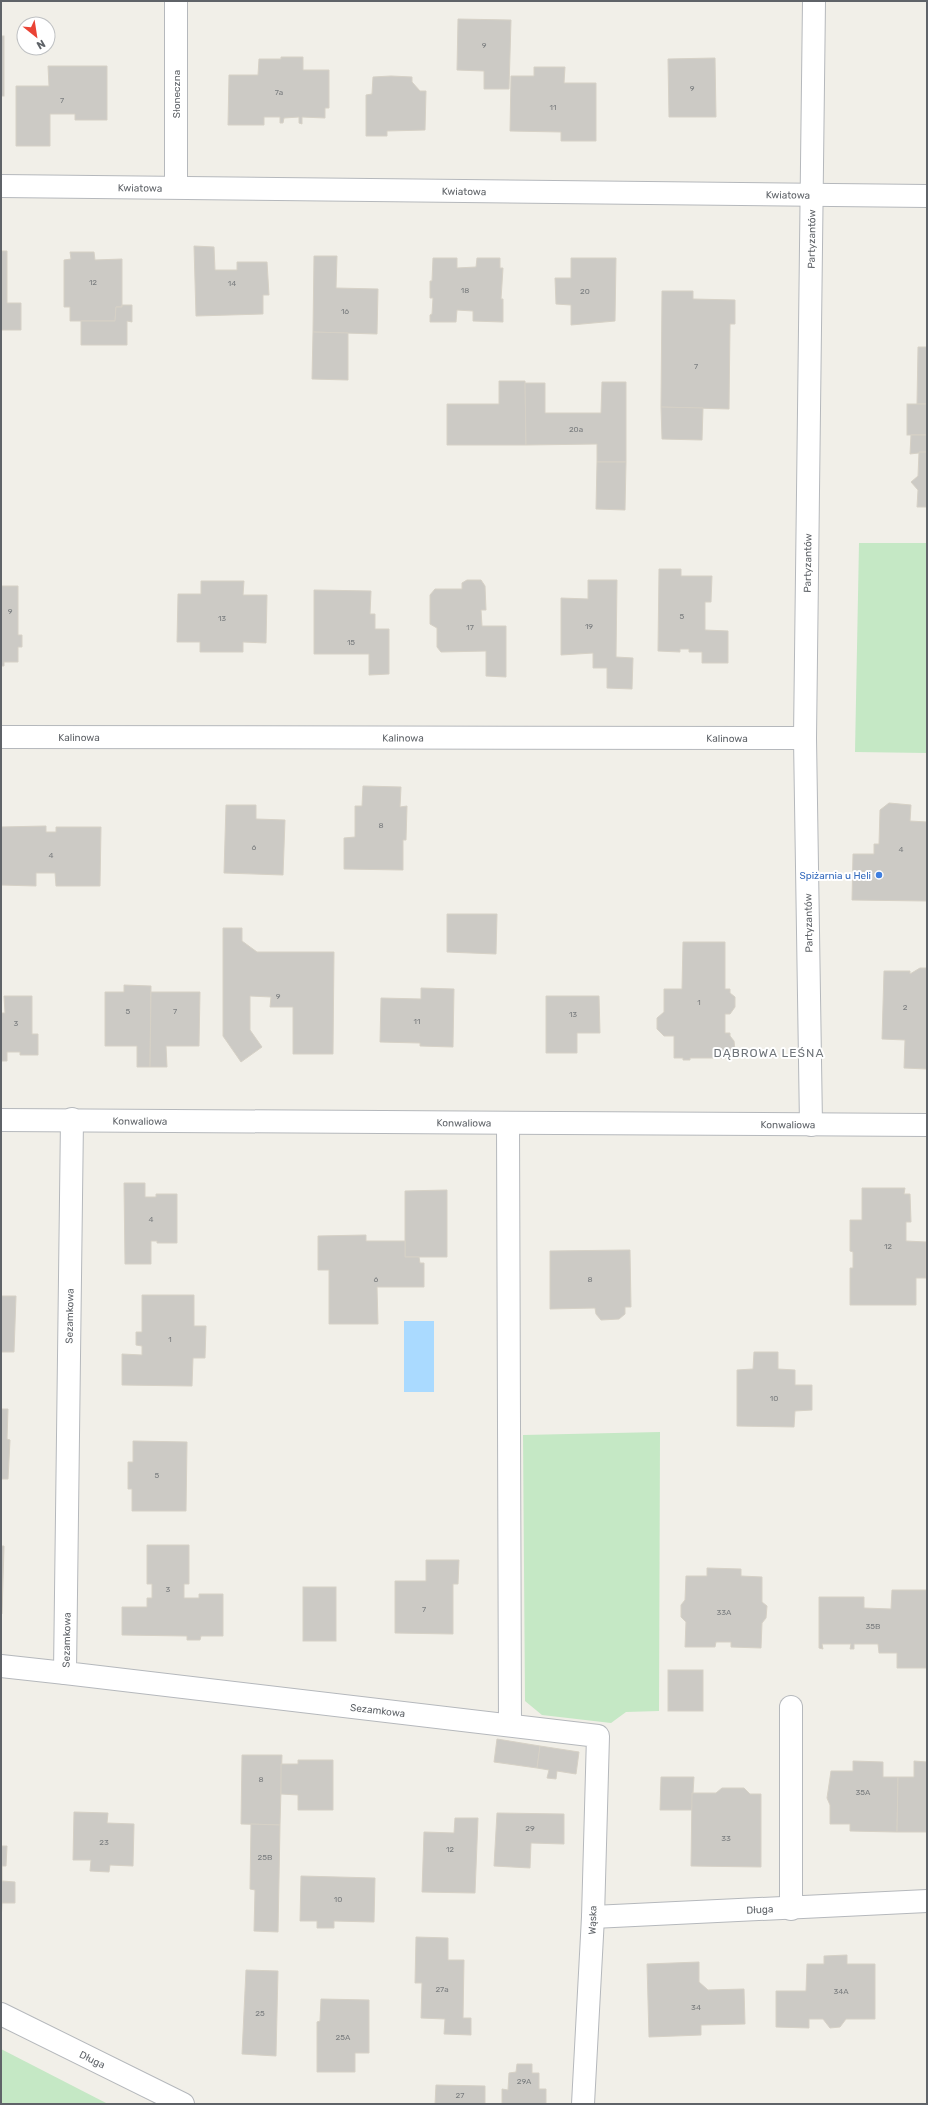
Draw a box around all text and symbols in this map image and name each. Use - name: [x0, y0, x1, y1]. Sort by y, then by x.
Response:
- north arrow: [16, 16, 56, 56]
- text: N: [34, 37, 47, 52]
- house number: 9: [482, 41, 487, 50]
- street label: Słoneczna: [171, 70, 183, 118]
- house number: 9: [690, 84, 695, 93]
- house number: 7a: [275, 88, 283, 97]
- house number: 7: [60, 96, 64, 105]
- house number: 11: [550, 103, 556, 112]
- street label: Kwiatowa: [118, 182, 162, 195]
- street label: Kwiatowa: [442, 186, 486, 198]
- street label: Kwiatowa: [766, 189, 810, 202]
- street label: Partyzantów: [806, 209, 818, 269]
- house number: 12: [89, 278, 97, 287]
- house number: 14: [228, 279, 236, 288]
- house number: 18: [461, 286, 469, 295]
- house number: 20: [580, 287, 590, 296]
- house number: 16: [341, 307, 349, 316]
- house number: 7: [694, 362, 698, 371]
- house number: 20a: [569, 425, 583, 434]
- street label: Partyzantów: [802, 533, 814, 593]
- house number: 9: [8, 607, 13, 616]
- house number: 5: [680, 612, 685, 621]
- house number: 13: [218, 614, 226, 623]
- house number: 19: [585, 622, 593, 631]
- house number: 17: [466, 623, 474, 632]
- house number: 15: [347, 638, 355, 647]
- street label: Kalinowa: [58, 732, 100, 744]
- street label: Kalinowa: [382, 732, 424, 745]
- street label: Kalinowa: [706, 733, 748, 745]
- house number: 8: [378, 821, 384, 830]
- house number: 6: [252, 843, 257, 852]
- house number: 4: [899, 845, 904, 854]
- house number: 4: [49, 851, 54, 860]
- place label: Spiżarnia u Heli: [799, 870, 871, 882]
- marker: Spiżarnia u Heli: [874, 870, 884, 880]
- street label: Partyzantów: [802, 893, 816, 953]
- house number: 9: [276, 992, 281, 1001]
- house number: 1: [697, 998, 701, 1007]
- house number: 2: [903, 1003, 908, 1012]
- house number: 5: [126, 1007, 131, 1016]
- house number: 7: [173, 1007, 177, 1016]
- house number: 13: [569, 1010, 577, 1019]
- house number: 11: [414, 1017, 420, 1026]
- house number: 3: [14, 1019, 19, 1028]
- district label: DĄBROWA LEŚNA: [714, 1046, 824, 1060]
- street label: Konwaliowa: [113, 1116, 167, 1128]
- street label: Konwaliowa: [437, 1117, 491, 1130]
- street label: Konwaliowa: [761, 1119, 815, 1131]
- house number: 4: [149, 1215, 154, 1224]
- house number: 12: [884, 1242, 892, 1251]
- house number: 6: [374, 1275, 379, 1284]
- house number: 8: [587, 1275, 593, 1284]
- street label: Sezamkowa: [64, 1288, 76, 1344]
- house number: 1: [168, 1335, 172, 1344]
- house number: 10: [770, 1394, 778, 1403]
- house number: 5: [155, 1471, 160, 1480]
- house number: 3: [166, 1585, 171, 1594]
- house number: 7: [422, 1605, 426, 1614]
- house number: 33A: [717, 1608, 732, 1617]
- street label: Sezamkowa: [61, 1612, 73, 1668]
- house number: 35B: [866, 1622, 880, 1631]
- street label: Sezamkowa: [350, 1702, 406, 1720]
- house number: 8: [258, 1775, 264, 1784]
- house number: 35A: [856, 1788, 871, 1797]
- house number: 29: [525, 1824, 535, 1833]
- house number: 33: [721, 1834, 731, 1843]
- house number: 23: [99, 1838, 109, 1847]
- house number: 12: [446, 1845, 454, 1854]
- house number: 25B: [258, 1853, 272, 1862]
- house number: 10: [334, 1895, 342, 1904]
- street label: Długa: [746, 1903, 774, 1917]
- street label: Wąska: [586, 1905, 600, 1935]
- house number: 27a: [435, 1985, 449, 1994]
- house number: 34A: [833, 1987, 849, 1996]
- house number: 34: [691, 2003, 701, 2012]
- house number: 25: [255, 2009, 265, 2018]
- house number: 25A: [336, 2033, 351, 2042]
- street label: Długa: [77, 2049, 107, 2072]
- house number: 29A: [517, 2077, 532, 2086]
- house number: 27: [456, 2091, 464, 2100]

